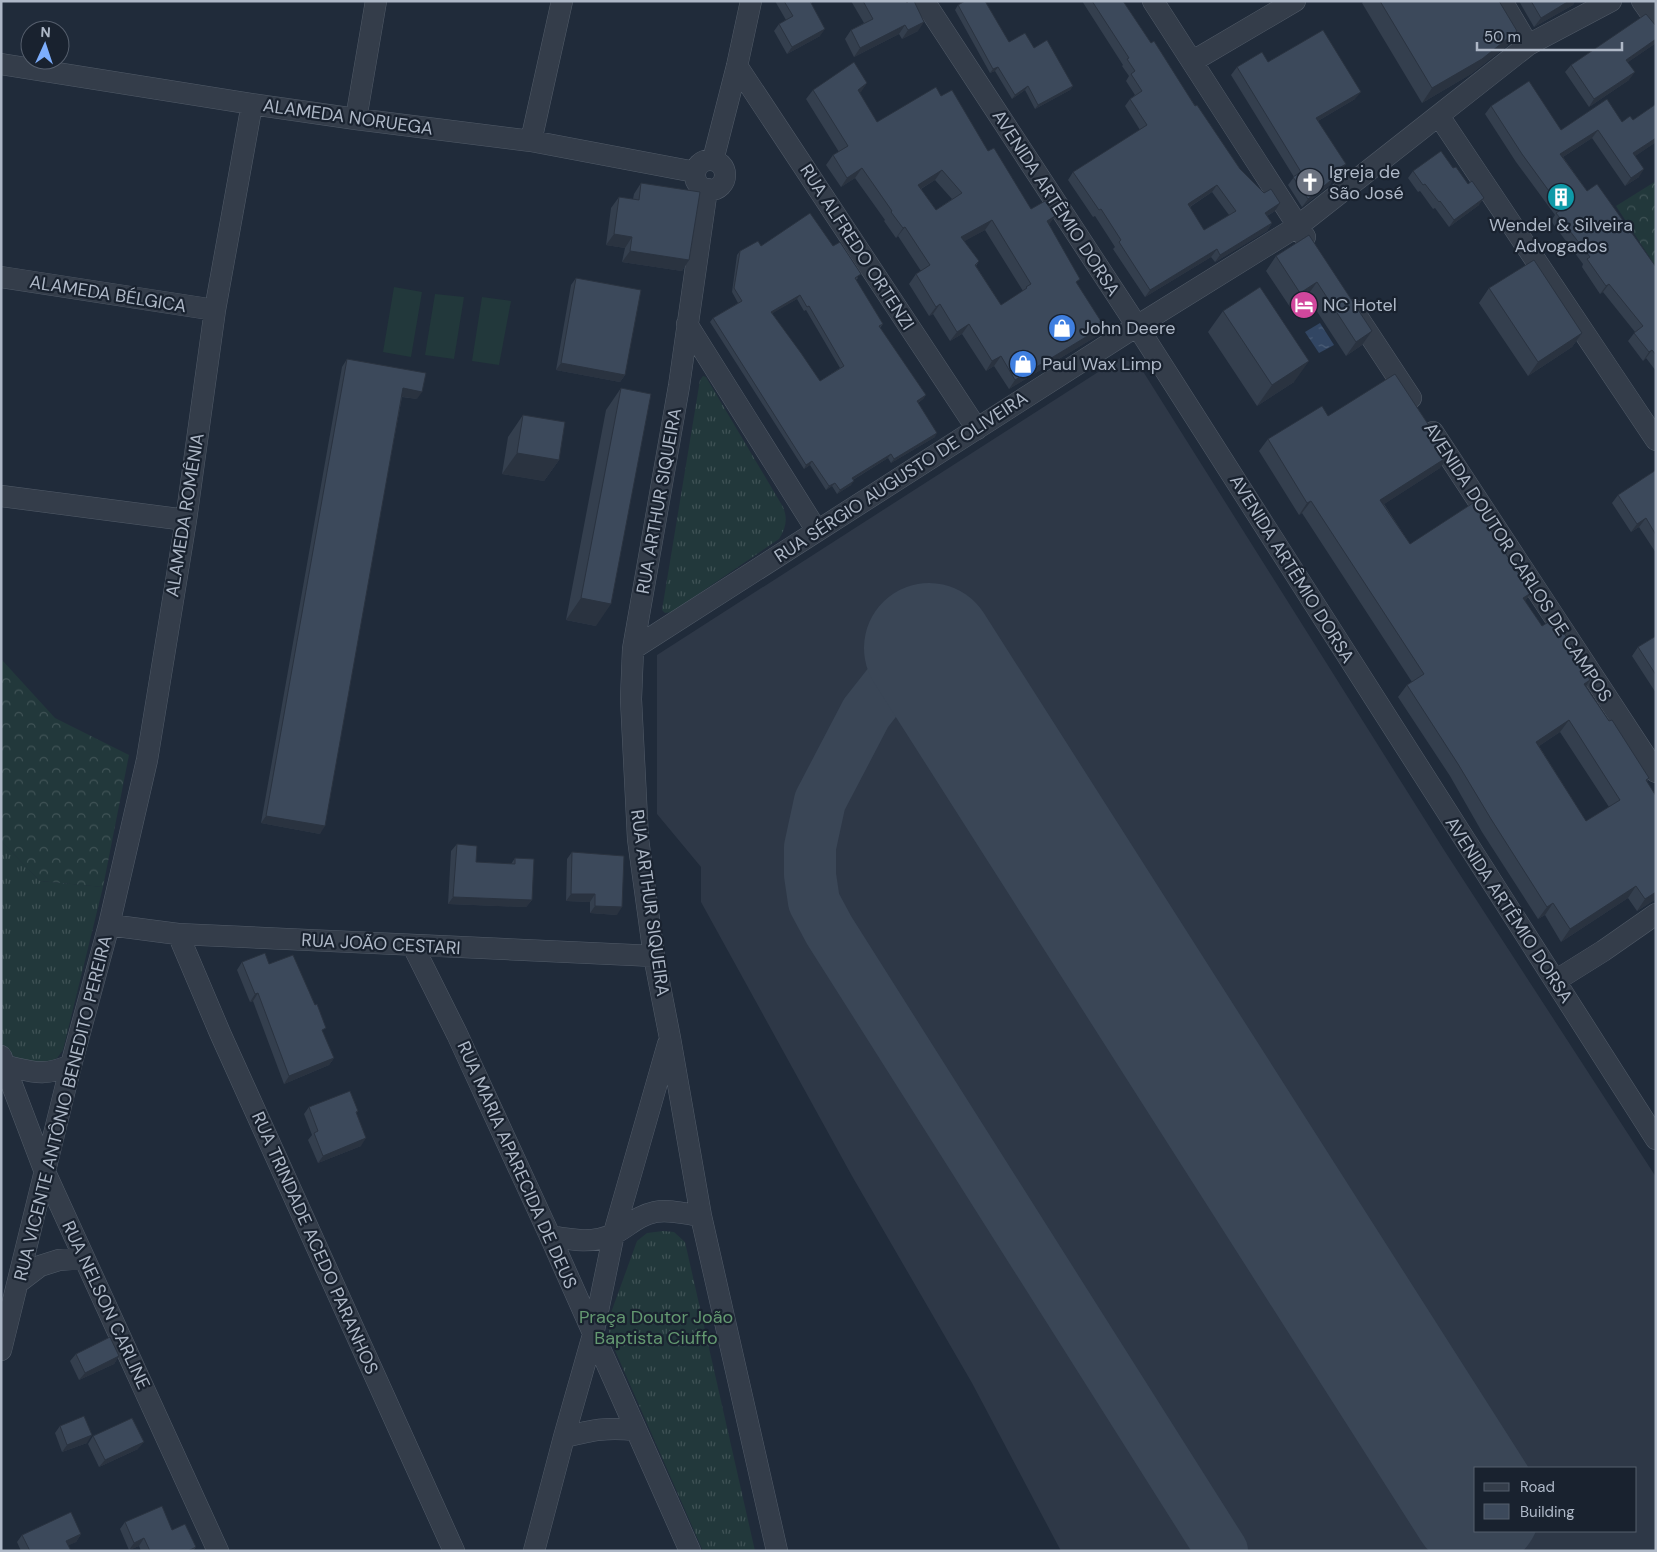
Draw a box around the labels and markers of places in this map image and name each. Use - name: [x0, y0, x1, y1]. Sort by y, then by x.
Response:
- place label: Igreja de São José: [1329, 160, 1404, 205]
- church icon: Igreja de São José: [1295, 167, 1325, 197]
- building icon: Wendel & Silveira Advogados: [1546, 182, 1576, 212]
- place label: Wendel & Silveira Advogados: [1489, 213, 1633, 258]
- hotel icon: NC Hotel: [1289, 290, 1319, 320]
- place label: NC Hotel: [1323, 293, 1397, 317]
- shop icon: John Deere: [1047, 313, 1077, 343]
- place label: John Deere: [1081, 316, 1176, 340]
- shop icon: Paul Wax Limp: [1008, 349, 1038, 379]
- place label: Paul Wax Limp: [1042, 352, 1162, 376]

